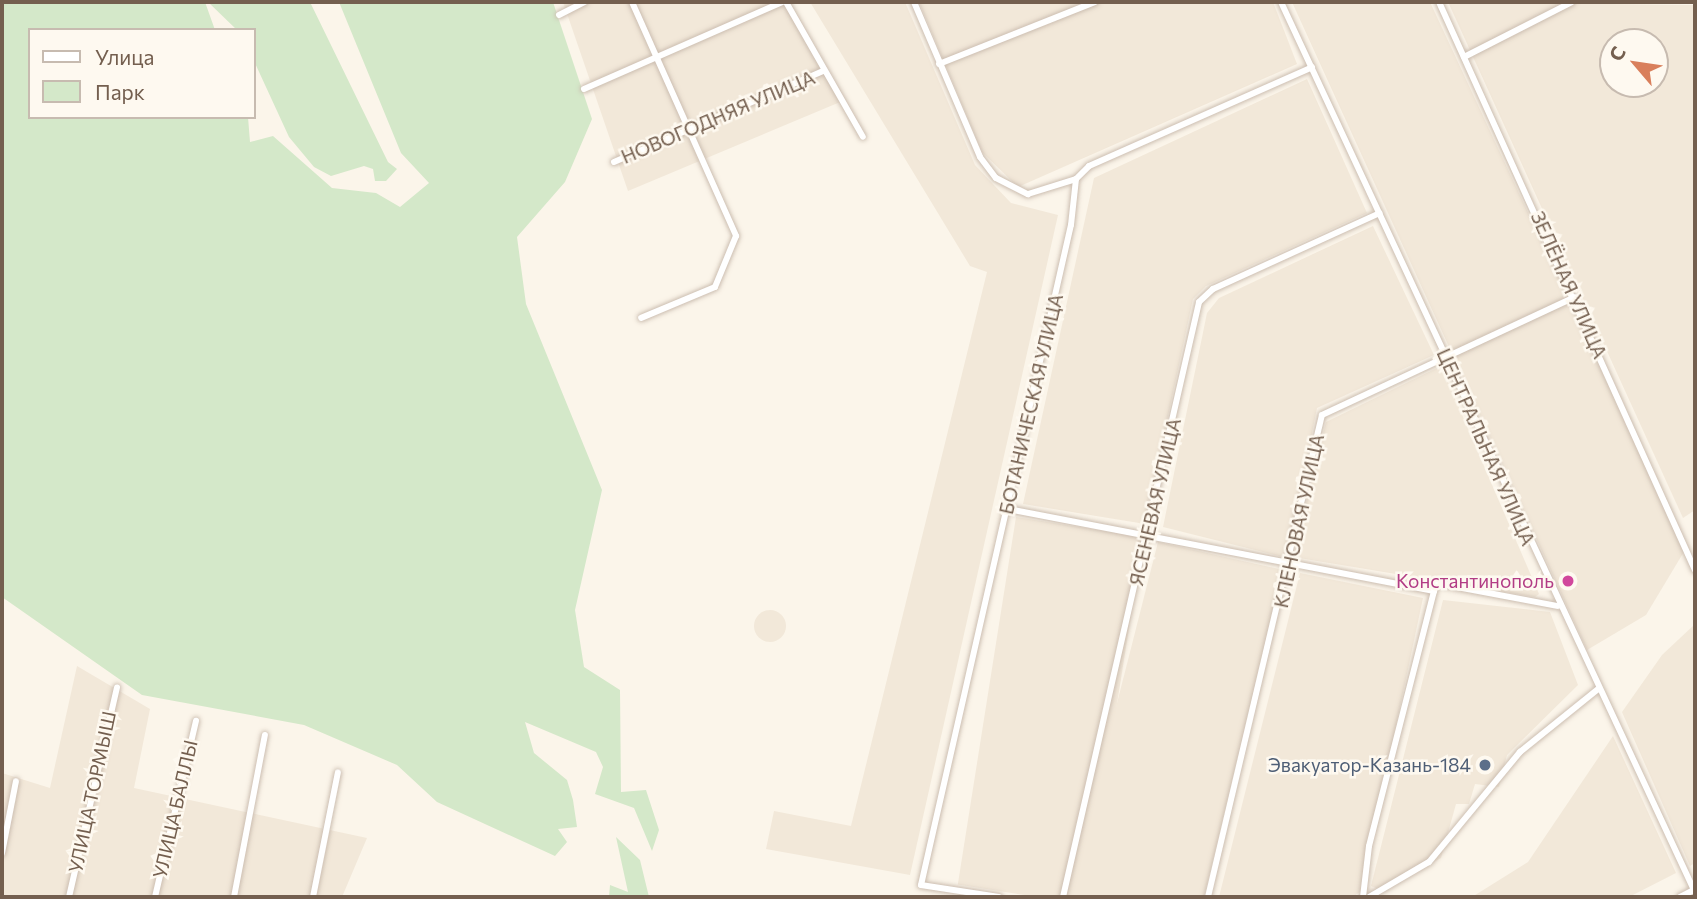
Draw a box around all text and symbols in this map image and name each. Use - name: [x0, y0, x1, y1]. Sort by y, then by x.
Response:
- legend: [28, 28, 256, 119]
- north arrow: [1599, 28, 1669, 98]
- text: С: [1604, 42, 1630, 65]
- text: Улица: [95, 44, 154, 69]
- street label: НОВОГОДНЯЯ УЛИЦА: [618, 66, 818, 168]
- text: Парк: [95, 79, 145, 104]
- street label: ЗЕЛЁНАЯ УЛИЦА: [1526, 208, 1612, 362]
- street label: БОТАНИЧЕСКАЯ УЛИЦА: [995, 291, 1067, 517]
- street label: ЦЕНТРАЛЬНАЯ УЛИЦА: [1432, 345, 1540, 549]
- street label: ЯСЕНЕВАЯ УЛИЦА: [1125, 416, 1185, 588]
- street label: КЛЕНОВАЯ УЛИЦА: [1269, 432, 1329, 610]
- place label: Константинополь: [1396, 570, 1554, 592]
- marker: Константинополь: [1560, 573, 1576, 589]
- street label: УЛИЦА ТОРМЫШ: [64, 709, 120, 875]
- street label: УЛИЦА БАЛЛЫ: [148, 738, 202, 880]
- place label: Эвакуатор-Казань-184: [1268, 754, 1471, 776]
- marker: Эвакуатор-Казань-184: [1477, 757, 1493, 773]

